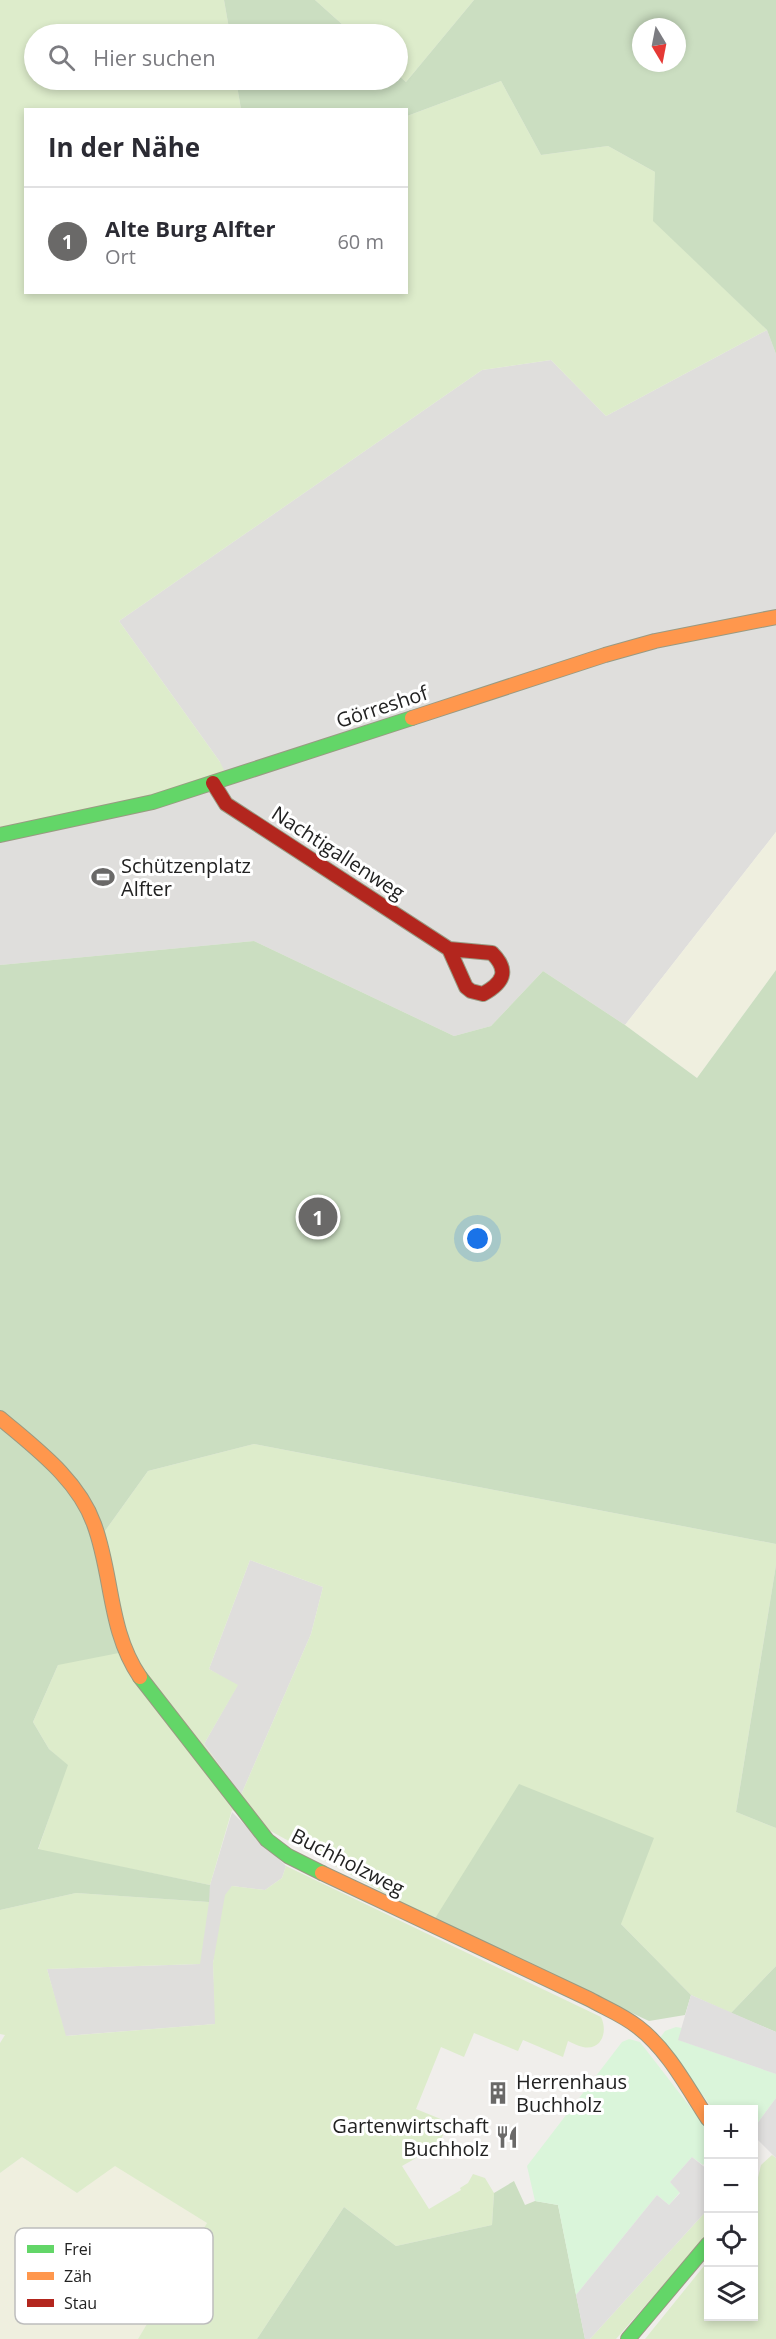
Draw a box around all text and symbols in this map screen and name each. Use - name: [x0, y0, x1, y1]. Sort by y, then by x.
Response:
- north arrow: [632, 18, 686, 72]
- search box: [24, 24, 408, 90]
- icon: search: [45, 41, 78, 74]
- text: Hier suchen: [93, 42, 216, 72]
- text: In der Nähe: [48, 129, 200, 165]
- text: Alte Burg Alfter: [105, 213, 275, 243]
- text: 1: [62, 228, 73, 255]
- text: 60 m: [337, 228, 384, 255]
- text: Ort: [105, 243, 136, 270]
- street label: Görreshof: [333, 679, 432, 734]
- street label: Nachtigallenweg: [267, 799, 410, 906]
- place label: Schützenplatz Alfter: [121, 852, 251, 902]
- sports icon: Schützenplatz Alfter: [90, 864, 116, 890]
- pin: 1: [298, 1194, 338, 1240]
- your location: [463, 1224, 492, 1253]
- street label: Buchholzweg: [287, 1822, 409, 1902]
- place label: Herrenhaus Buchholz: [516, 2068, 627, 2118]
- building icon: Herrenhaus Buchholz: [485, 2080, 511, 2106]
- map controls: [704, 2105, 758, 2321]
- button: +: [704, 2105, 758, 2159]
- place label: Gartenwirtschaft Buchholz: [332, 2112, 489, 2162]
- restaurant icon: Gartenwirtschaft Buchholz: [494, 2124, 520, 2150]
- button: −: [704, 2159, 758, 2213]
- button: locate: [704, 2213, 758, 2267]
- legend: [15, 2228, 213, 2324]
- text: Frei: [64, 2238, 92, 2260]
- text: Zäh: [64, 2265, 92, 2287]
- button: layers: [704, 2267, 758, 2321]
- text: Stau: [64, 2292, 97, 2314]

